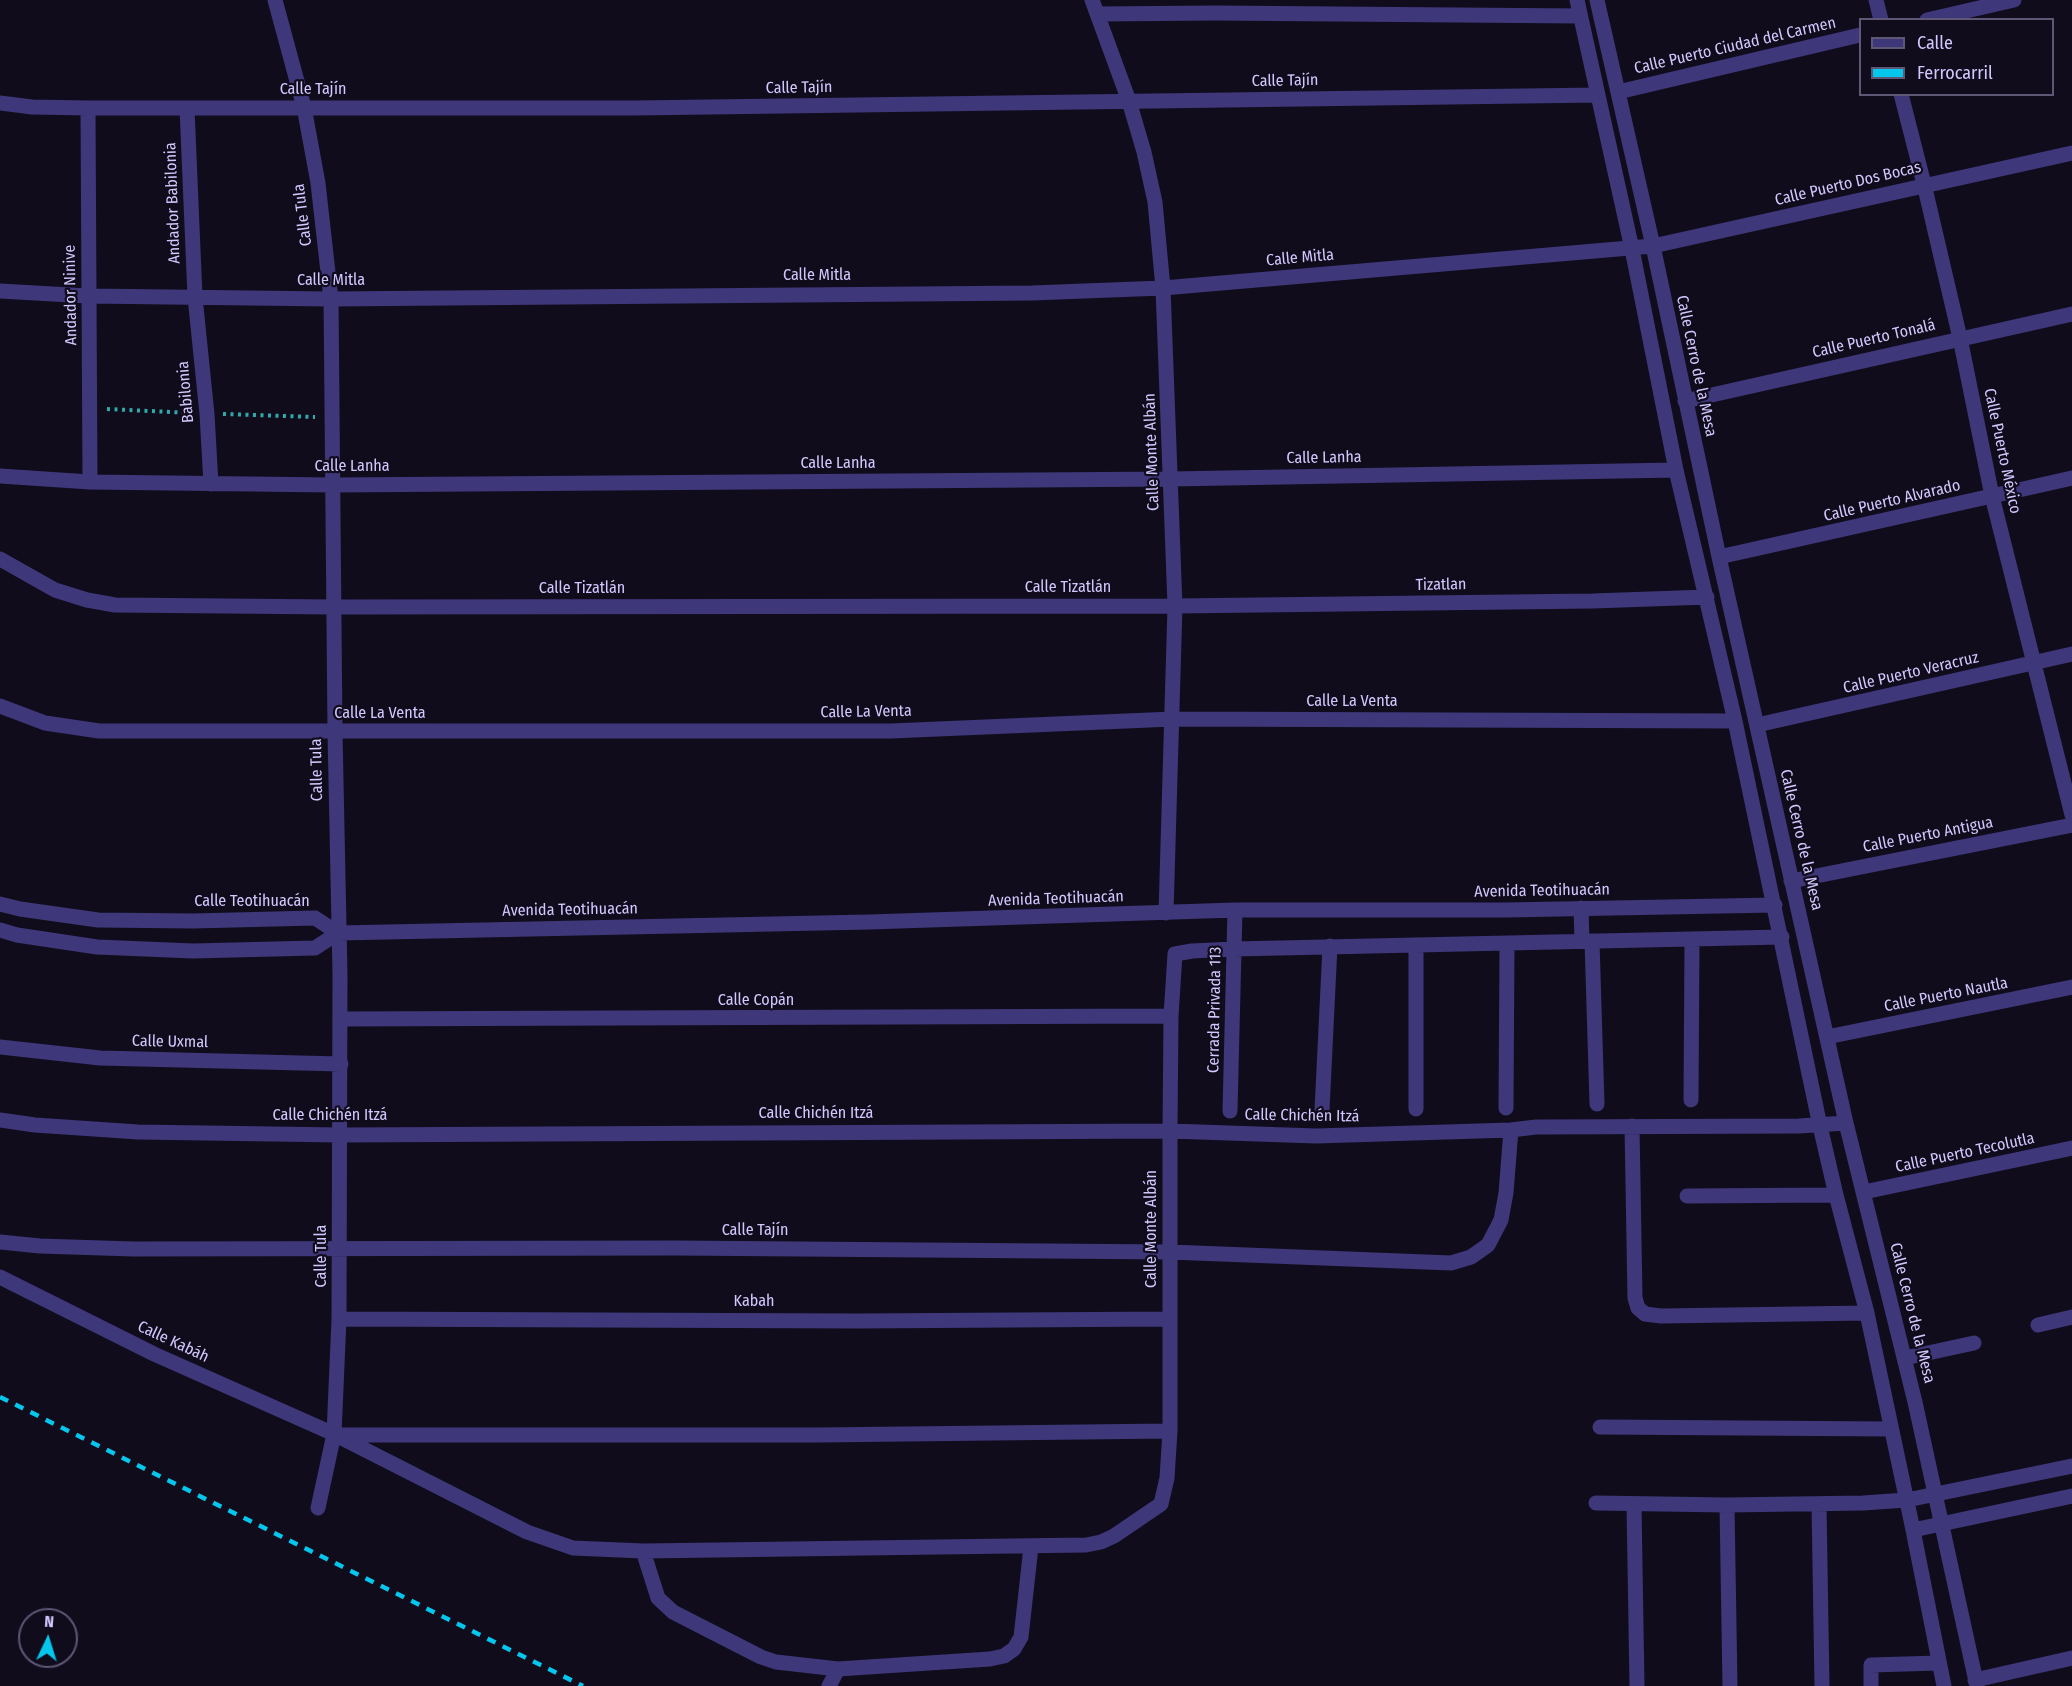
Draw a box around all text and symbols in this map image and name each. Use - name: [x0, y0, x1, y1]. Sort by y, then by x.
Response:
- street label: Calle Puerto Ciudad del Carmen: [1632, 13, 1838, 79]
- legend: [1859, 18, 2054, 96]
- text: Calle: [1917, 32, 1953, 54]
- text: Ferrocarril: [1917, 62, 1993, 84]
- street label: Calle Tajín: [1251, 71, 1319, 91]
- street label: Calle Tajín: [765, 78, 833, 98]
- street label: Calle Tajín: [280, 80, 346, 100]
- street label: Andador Babilonia: [161, 142, 185, 264]
- street label: Calle Puerto Dos Bocas: [1773, 158, 1923, 210]
- street label: Calle Tula: [290, 183, 316, 247]
- street label: Andador Ninive: [61, 244, 81, 346]
- street label: Calle Mitla: [1265, 245, 1335, 271]
- street label: Calle Mitla: [783, 266, 851, 286]
- street label: Calle Mitla: [297, 271, 365, 291]
- street label: Calle Cerro de la Mesa: [1672, 294, 1720, 438]
- street label: Calle Puerto Tonalá: [1811, 316, 1937, 362]
- street label: Babilonia: [174, 360, 198, 424]
- street label: Calle Puerto México: [1979, 386, 2025, 516]
- street label: Calle Monte Albán: [1140, 393, 1164, 511]
- street label: Calle Lanha: [1286, 448, 1362, 468]
- street label: Calle Lanha: [800, 454, 876, 474]
- street label: Calle Lanha: [314, 457, 390, 477]
- street label: Calle Puerto Alvarado: [1822, 476, 1962, 526]
- street label: Tizatlan: [1415, 575, 1467, 595]
- street label: Calle Tizatlán: [1025, 578, 1111, 598]
- street label: Calle Tizatlán: [539, 579, 625, 599]
- street label: Calle Puerto Veracruz: [1841, 648, 1981, 698]
- street label: Calle La Venta: [1306, 692, 1398, 712]
- street label: Calle La Venta: [820, 702, 912, 722]
- street label: Calle La Venta: [334, 704, 426, 724]
- street label: Calle Tula: [307, 738, 327, 802]
- street label: Calle Cerro de la Mesa: [1775, 768, 1827, 912]
- street label: Calle Puerto Antigua: [1861, 813, 1995, 857]
- street label: Avenida Teotihuacán: [1474, 880, 1610, 902]
- street label: Avenida Teotihuacán: [988, 887, 1124, 911]
- street label: Calle Teotihuacán: [194, 892, 310, 912]
- street label: Avenida Teotihuacán: [502, 899, 638, 921]
- street label: Cerrada Privada 113: [1204, 947, 1226, 1073]
- street label: Calle Puerto Nautla: [1882, 974, 2010, 1016]
- street label: Calle Copán: [718, 991, 794, 1011]
- street label: Calle Uxmal: [132, 1032, 208, 1052]
- street label: Calle Chichén Itzá: [759, 1104, 873, 1124]
- street label: Calle Chichén Itzá: [1244, 1105, 1360, 1127]
- street label: Calle Chichén Itzá: [273, 1106, 387, 1126]
- street label: Calle Puerto Tecolutla: [1894, 1129, 2036, 1177]
- street label: Calle Monte Albán: [1142, 1170, 1162, 1288]
- street label: Calle Tajín: [722, 1221, 788, 1241]
- street label: Calle Tula: [312, 1225, 332, 1287]
- street label: Calle Cerro de la Mesa: [1885, 1241, 1939, 1385]
- street label: Kabah: [734, 1292, 774, 1312]
- street label: Calle Kabáh: [134, 1317, 212, 1367]
- north arrow: [18, 1608, 78, 1668]
- text: N: [44, 1612, 55, 1631]

